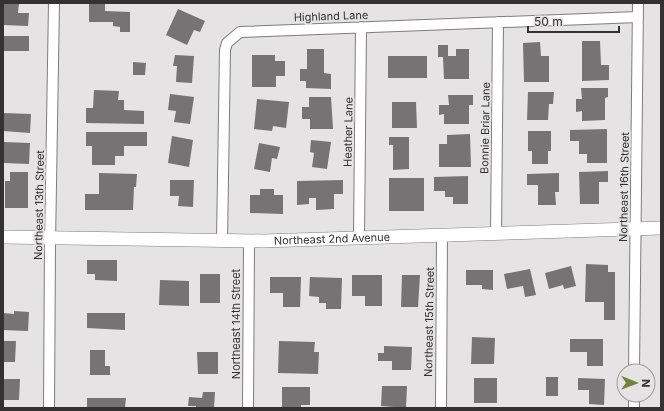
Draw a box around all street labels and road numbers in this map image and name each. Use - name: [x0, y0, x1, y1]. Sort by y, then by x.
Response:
- street label: Highland Lane: [293, 8, 369, 24]
- street label: Bonnie Briar Lane: [477, 82, 493, 174]
- street label: Heather Lane: [340, 97, 356, 167]
- street label: Northeast 16th Street: [616, 131, 632, 242]
- street label: Northeast 13th Street: [31, 149, 47, 260]
- street label: Northeast 2nd Avenue: [274, 230, 390, 248]
- street label: Northeast 15th Street: [421, 267, 437, 377]
- street label: Northeast 14th Street: [229, 268, 243, 379]

